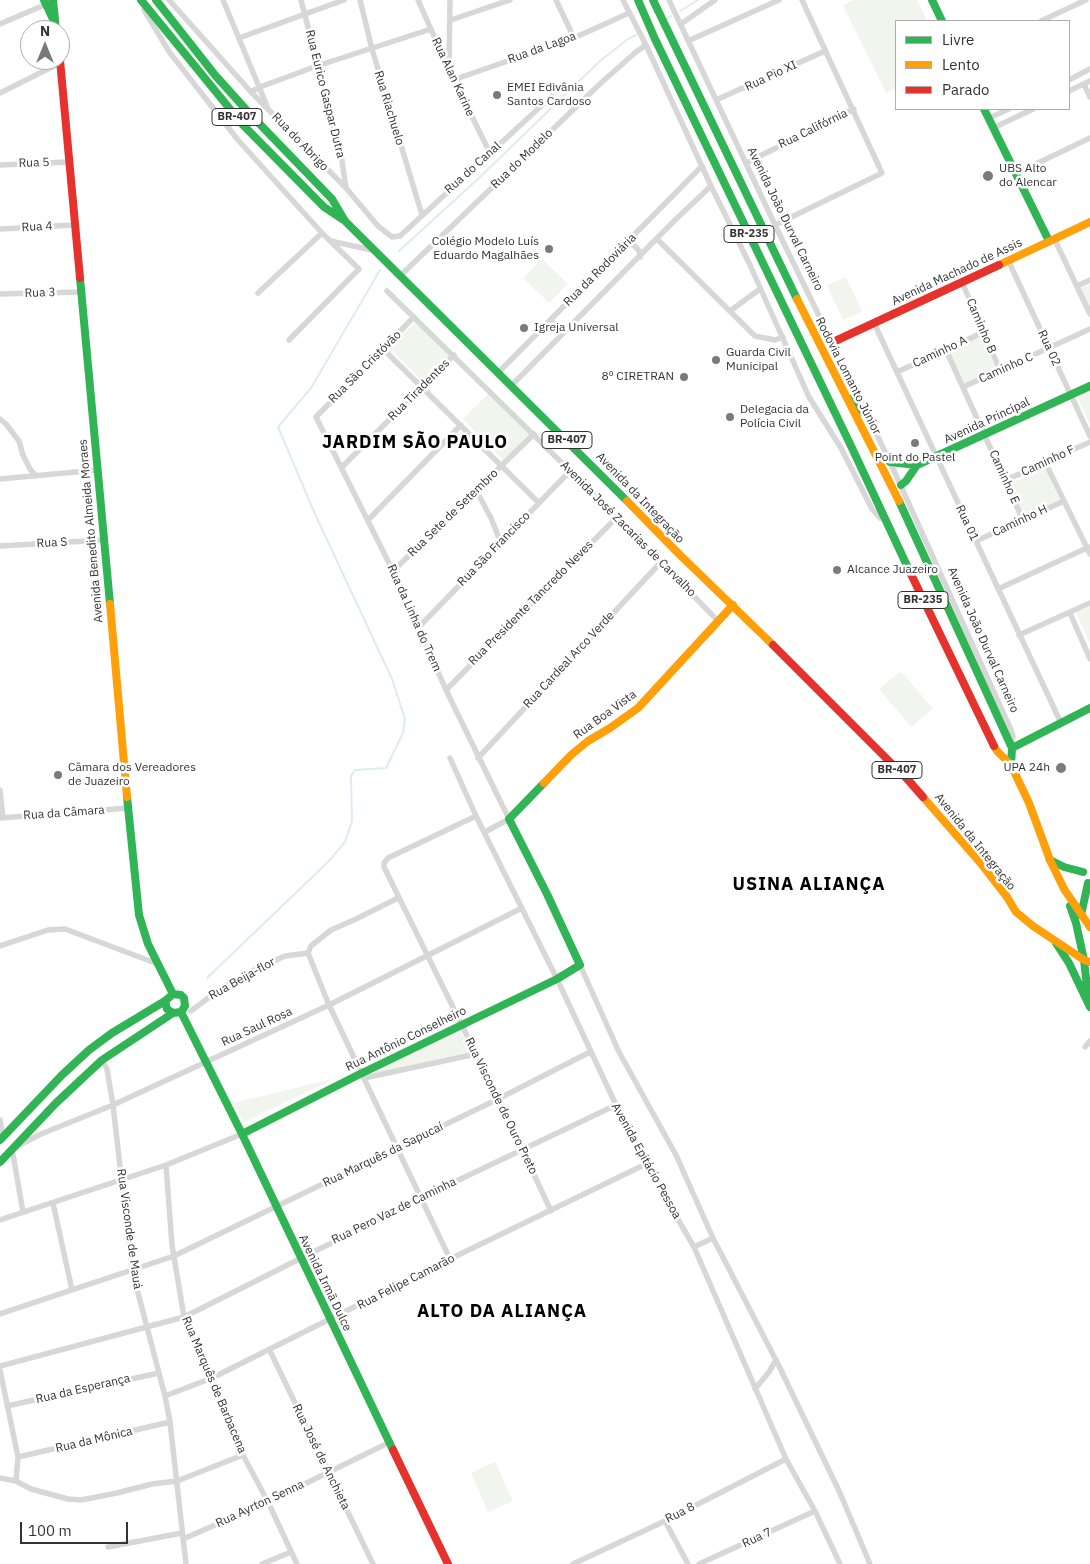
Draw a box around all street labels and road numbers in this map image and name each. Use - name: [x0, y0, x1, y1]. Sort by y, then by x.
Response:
- street label: Rua Eurico Gaspar Dutra: [302, 28, 348, 160]
- street label: Rua da Lagoa: [506, 29, 578, 67]
- street label: Rua Alan Karine: [428, 35, 478, 119]
- street label: Rua Pio XI: [743, 58, 799, 94]
- street label: Rua Riachuelo: [371, 69, 407, 147]
- street label: Rua Califórnia: [776, 106, 850, 152]
- road number: BR-407: [212, 108, 262, 125]
- street label: Rua do Abrigo: [269, 110, 331, 174]
- street label: Rua do Modelo: [488, 126, 556, 192]
- street label: Rua do Canal: [442, 139, 504, 197]
- street label: Avenida João Durval Carneiro: [744, 145, 826, 293]
- street label: Rua 5: [18, 155, 50, 171]
- street label: Rua 4: [21, 219, 53, 235]
- road number: BR-235: [724, 225, 774, 242]
- street label: Rua da Rodoviária: [561, 231, 639, 309]
- street label: Avenida Machado de Assis: [889, 235, 1025, 309]
- street label: Rua 3: [24, 285, 56, 301]
- street label: Caminho B: [963, 296, 999, 356]
- street label: Rodovia Lomanto Júnior: [812, 315, 884, 437]
- street label: Rua São Cristóvão: [326, 328, 404, 406]
- street label: Rua 02: [1034, 328, 1064, 368]
- street label: Caminho A: [911, 333, 969, 371]
- street label: Caminho C: [977, 350, 1035, 386]
- street label: Rua Tiradentes: [385, 356, 453, 424]
- street label: Avenida Principal: [942, 395, 1032, 447]
- road number: BR-407: [542, 432, 592, 448]
- street label: Avenida Benedito Almeida Moraes: [76, 439, 106, 623]
- street label: Caminho F: [1019, 442, 1077, 480]
- street label: Caminho E: [986, 448, 1022, 506]
- street label: Avenida da Integração: [593, 450, 687, 546]
- street label: Avenida José Zacarias de Carvalho: [557, 458, 699, 600]
- street label: Rua Sete de Setembro: [405, 466, 501, 560]
- street label: Caminho H: [990, 502, 1050, 540]
- street label: Rua 01: [952, 503, 982, 543]
- street label: Rua São Francisco: [455, 509, 533, 589]
- street label: Rua S: [36, 535, 68, 551]
- street label: Rua Presidente Tancredo Neves: [466, 538, 596, 668]
- street label: Rua da Linha do Trem: [384, 562, 444, 674]
- street label: Avenida João Durval Carneiro: [944, 565, 1022, 715]
- road number: BR-235: [898, 592, 948, 608]
- street label: Rua Cardeal Arco Verde: [520, 609, 618, 711]
- street label: Rua Boa Vista: [571, 687, 639, 743]
- road number: BR-407: [872, 762, 922, 778]
- street label: Avenida da Integração: [931, 791, 1019, 893]
- street label: Rua da Câmara: [23, 803, 105, 823]
- street label: Rua Beija-flor: [206, 955, 278, 1003]
- street label: Rua Antônio Conselheiro: [343, 1003, 469, 1075]
- street label: Rua Saul Rosa: [219, 1004, 295, 1050]
- street label: Rua Visconde de Ouro Preto: [462, 1035, 540, 1177]
- street label: Avenida Epitácio Pessoa: [608, 1100, 684, 1222]
- street label: Rua Marquês da Sapucaí: [320, 1120, 446, 1190]
- street label: Rua Visconde de Mauá: [113, 1168, 145, 1290]
- street label: Rua Pero Vaz de Caminha: [329, 1175, 459, 1247]
- street label: Avenida Irmã Dulce: [295, 1232, 355, 1334]
- street label: Rua Felipe Camarão: [355, 1251, 457, 1313]
- street label: Rua Marquês de Barbacena: [179, 1314, 249, 1456]
- street label: Rua da Esperança: [34, 1371, 132, 1407]
- street label: Rua José de Anchieta: [289, 1402, 353, 1512]
- street label: Rua da Mônica: [54, 1424, 134, 1456]
- street label: Rua Ayrton Senna: [214, 1477, 306, 1531]
- street label: Rua 8: [663, 1500, 697, 1526]
- street label: Rua 7: [740, 1525, 774, 1551]

